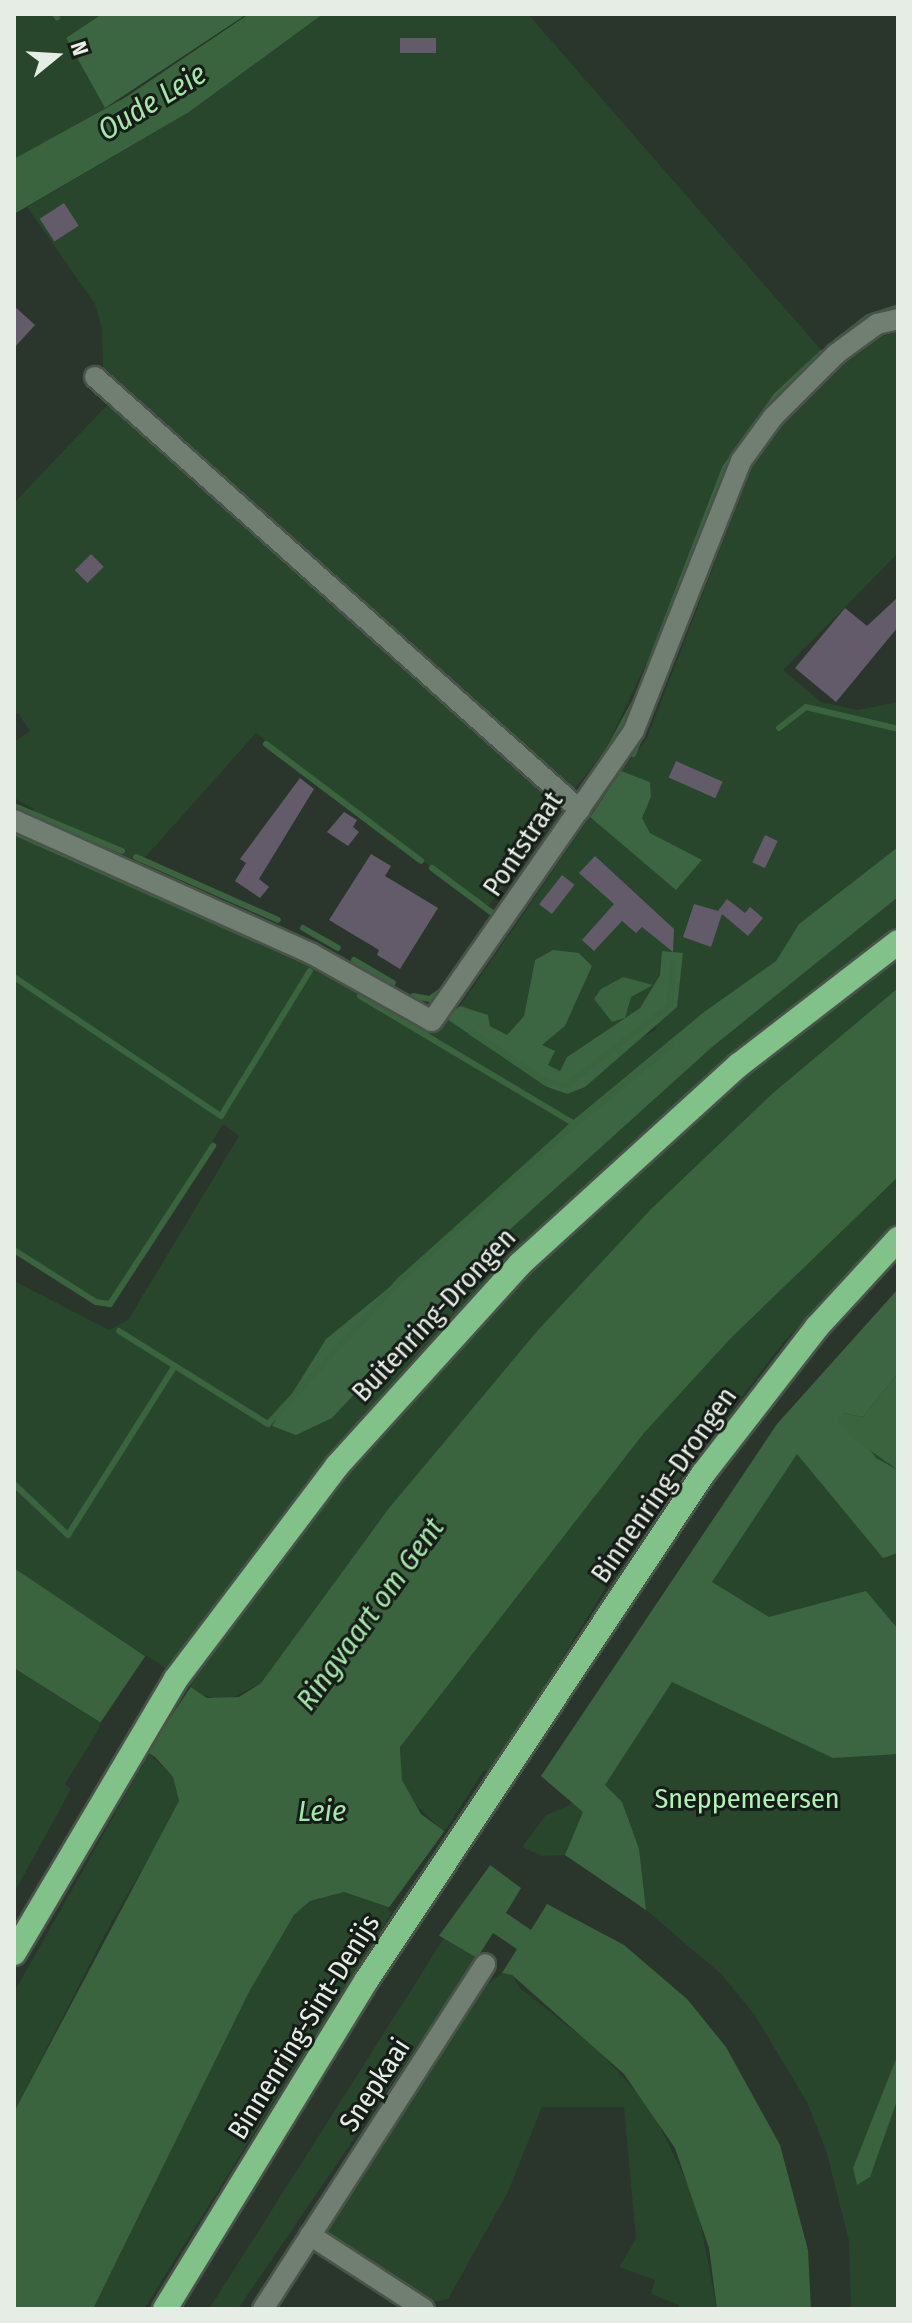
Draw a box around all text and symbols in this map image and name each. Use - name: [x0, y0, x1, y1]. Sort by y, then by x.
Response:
- north arrow: [16, 16, 96, 96]
- text: N: [64, 38, 94, 59]
- water label: Oude Leie: [91, 56, 213, 148]
- street label: Pontstraat: [476, 785, 570, 903]
- street label: Buitenring-Drongen: [345, 1221, 523, 1409]
- street label: Binnenring-Drongen: [584, 1381, 744, 1589]
- water label: Ringvaart om Gent: [288, 1511, 452, 1717]
- park label: Sneppemeersen: [654, 1782, 840, 1816]
- water label: Leie: [298, 1793, 346, 1829]
- street label: Binnenring-Sint-Denijs: [221, 1908, 387, 2146]
- street label: Snepkaai: [332, 2032, 418, 2138]

